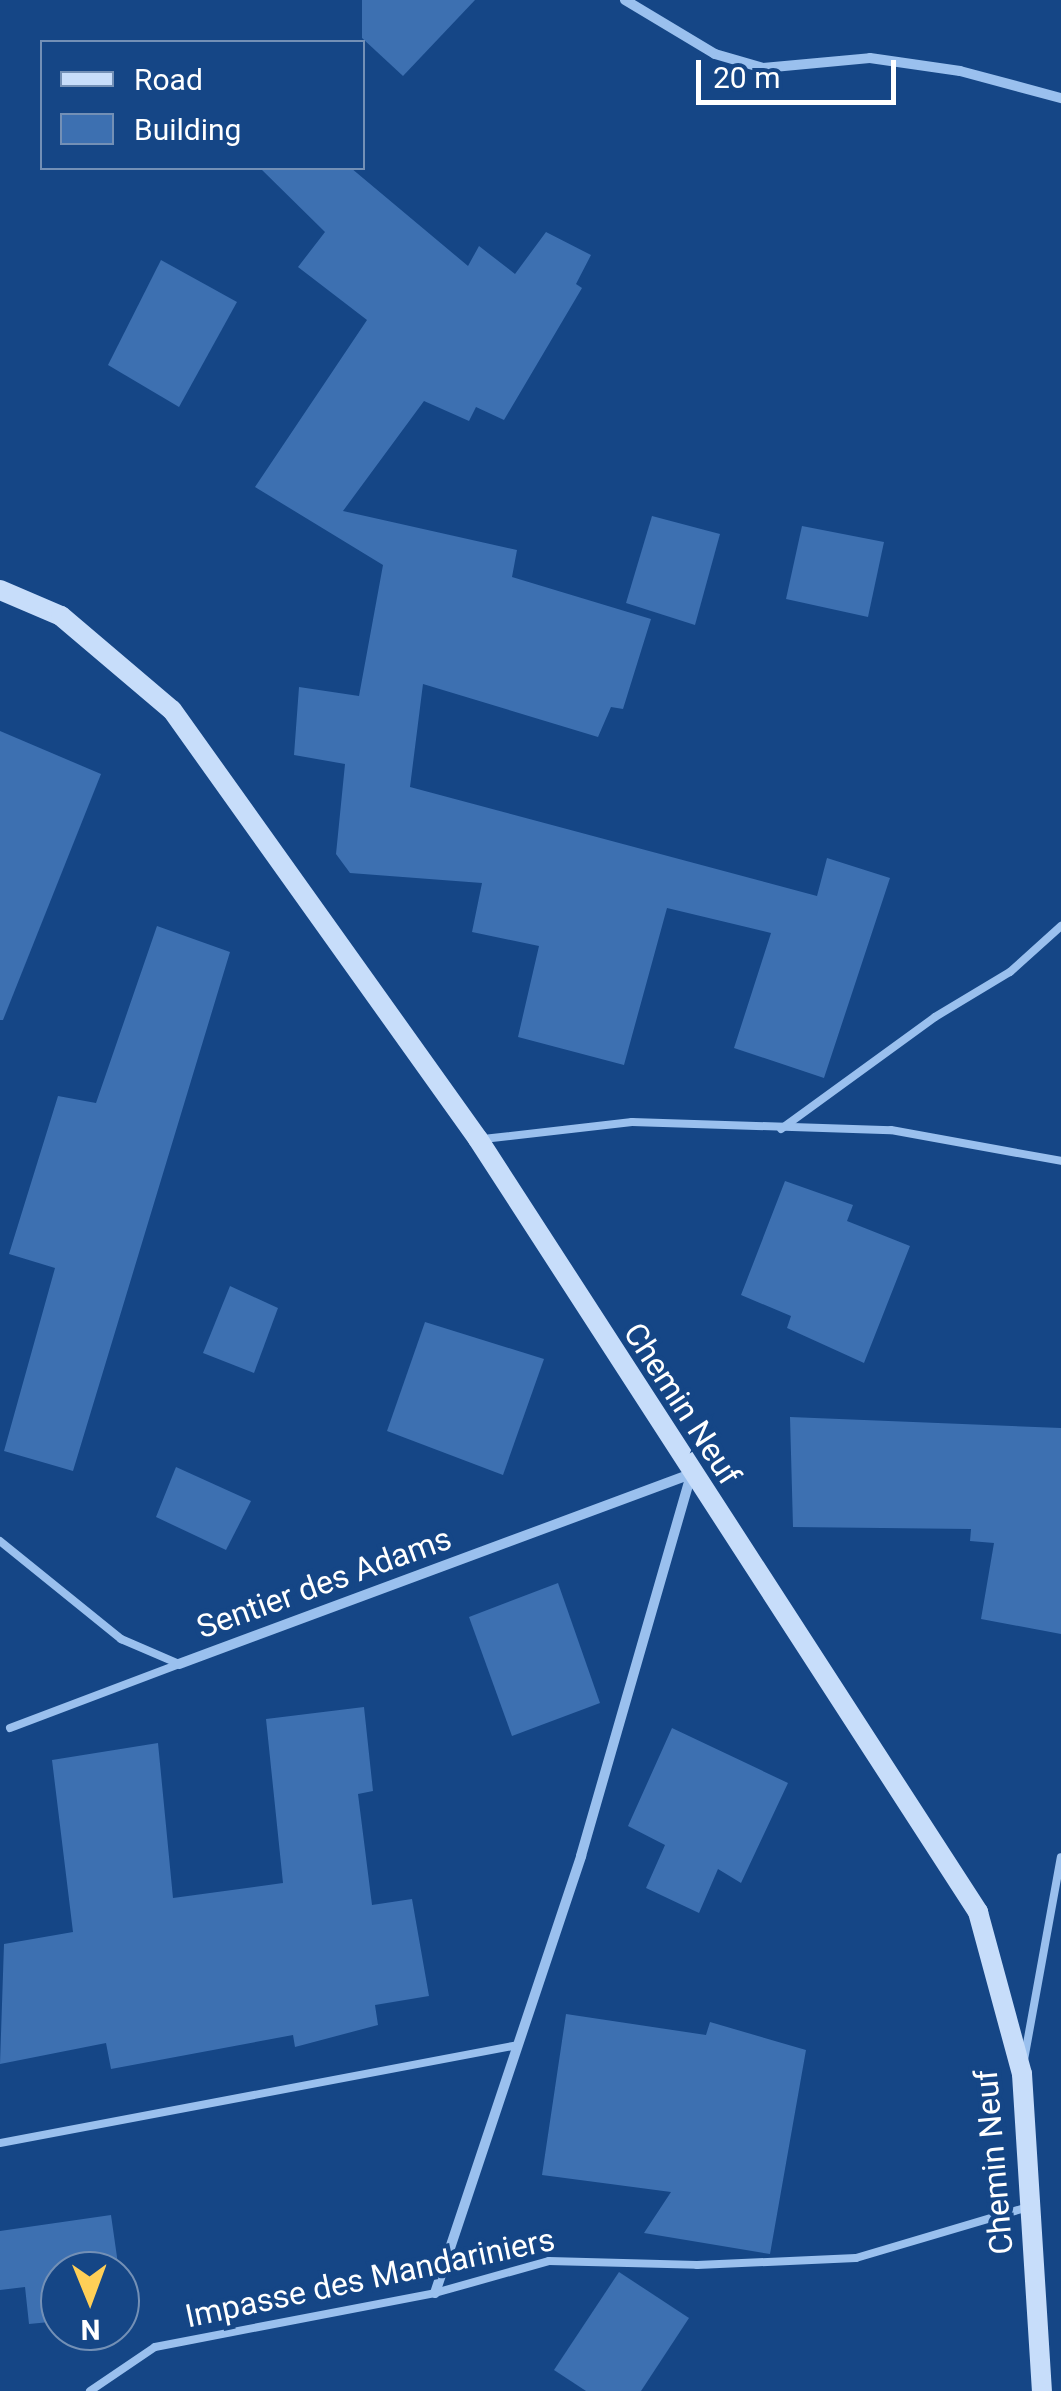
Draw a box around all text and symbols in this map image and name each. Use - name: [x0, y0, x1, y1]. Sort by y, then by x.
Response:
- legend: [40, 40, 365, 170]
- scale bar: [701, 40, 901, 102]
- text: 20 m: [713, 60, 780, 95]
- text: Road: [134, 62, 203, 97]
- text: Building: [134, 112, 241, 147]
- street label: Chemin Neuf: [615, 1316, 749, 1492]
- street label: Sentier des Adams: [192, 1519, 456, 1647]
- street label: Chemin Neuf: [967, 2068, 1021, 2256]
- street label: Impasse des Mandariniers: [182, 2220, 558, 2336]
- north arrow: [40, 2251, 140, 2351]
- text: N: [80, 2313, 101, 2346]

